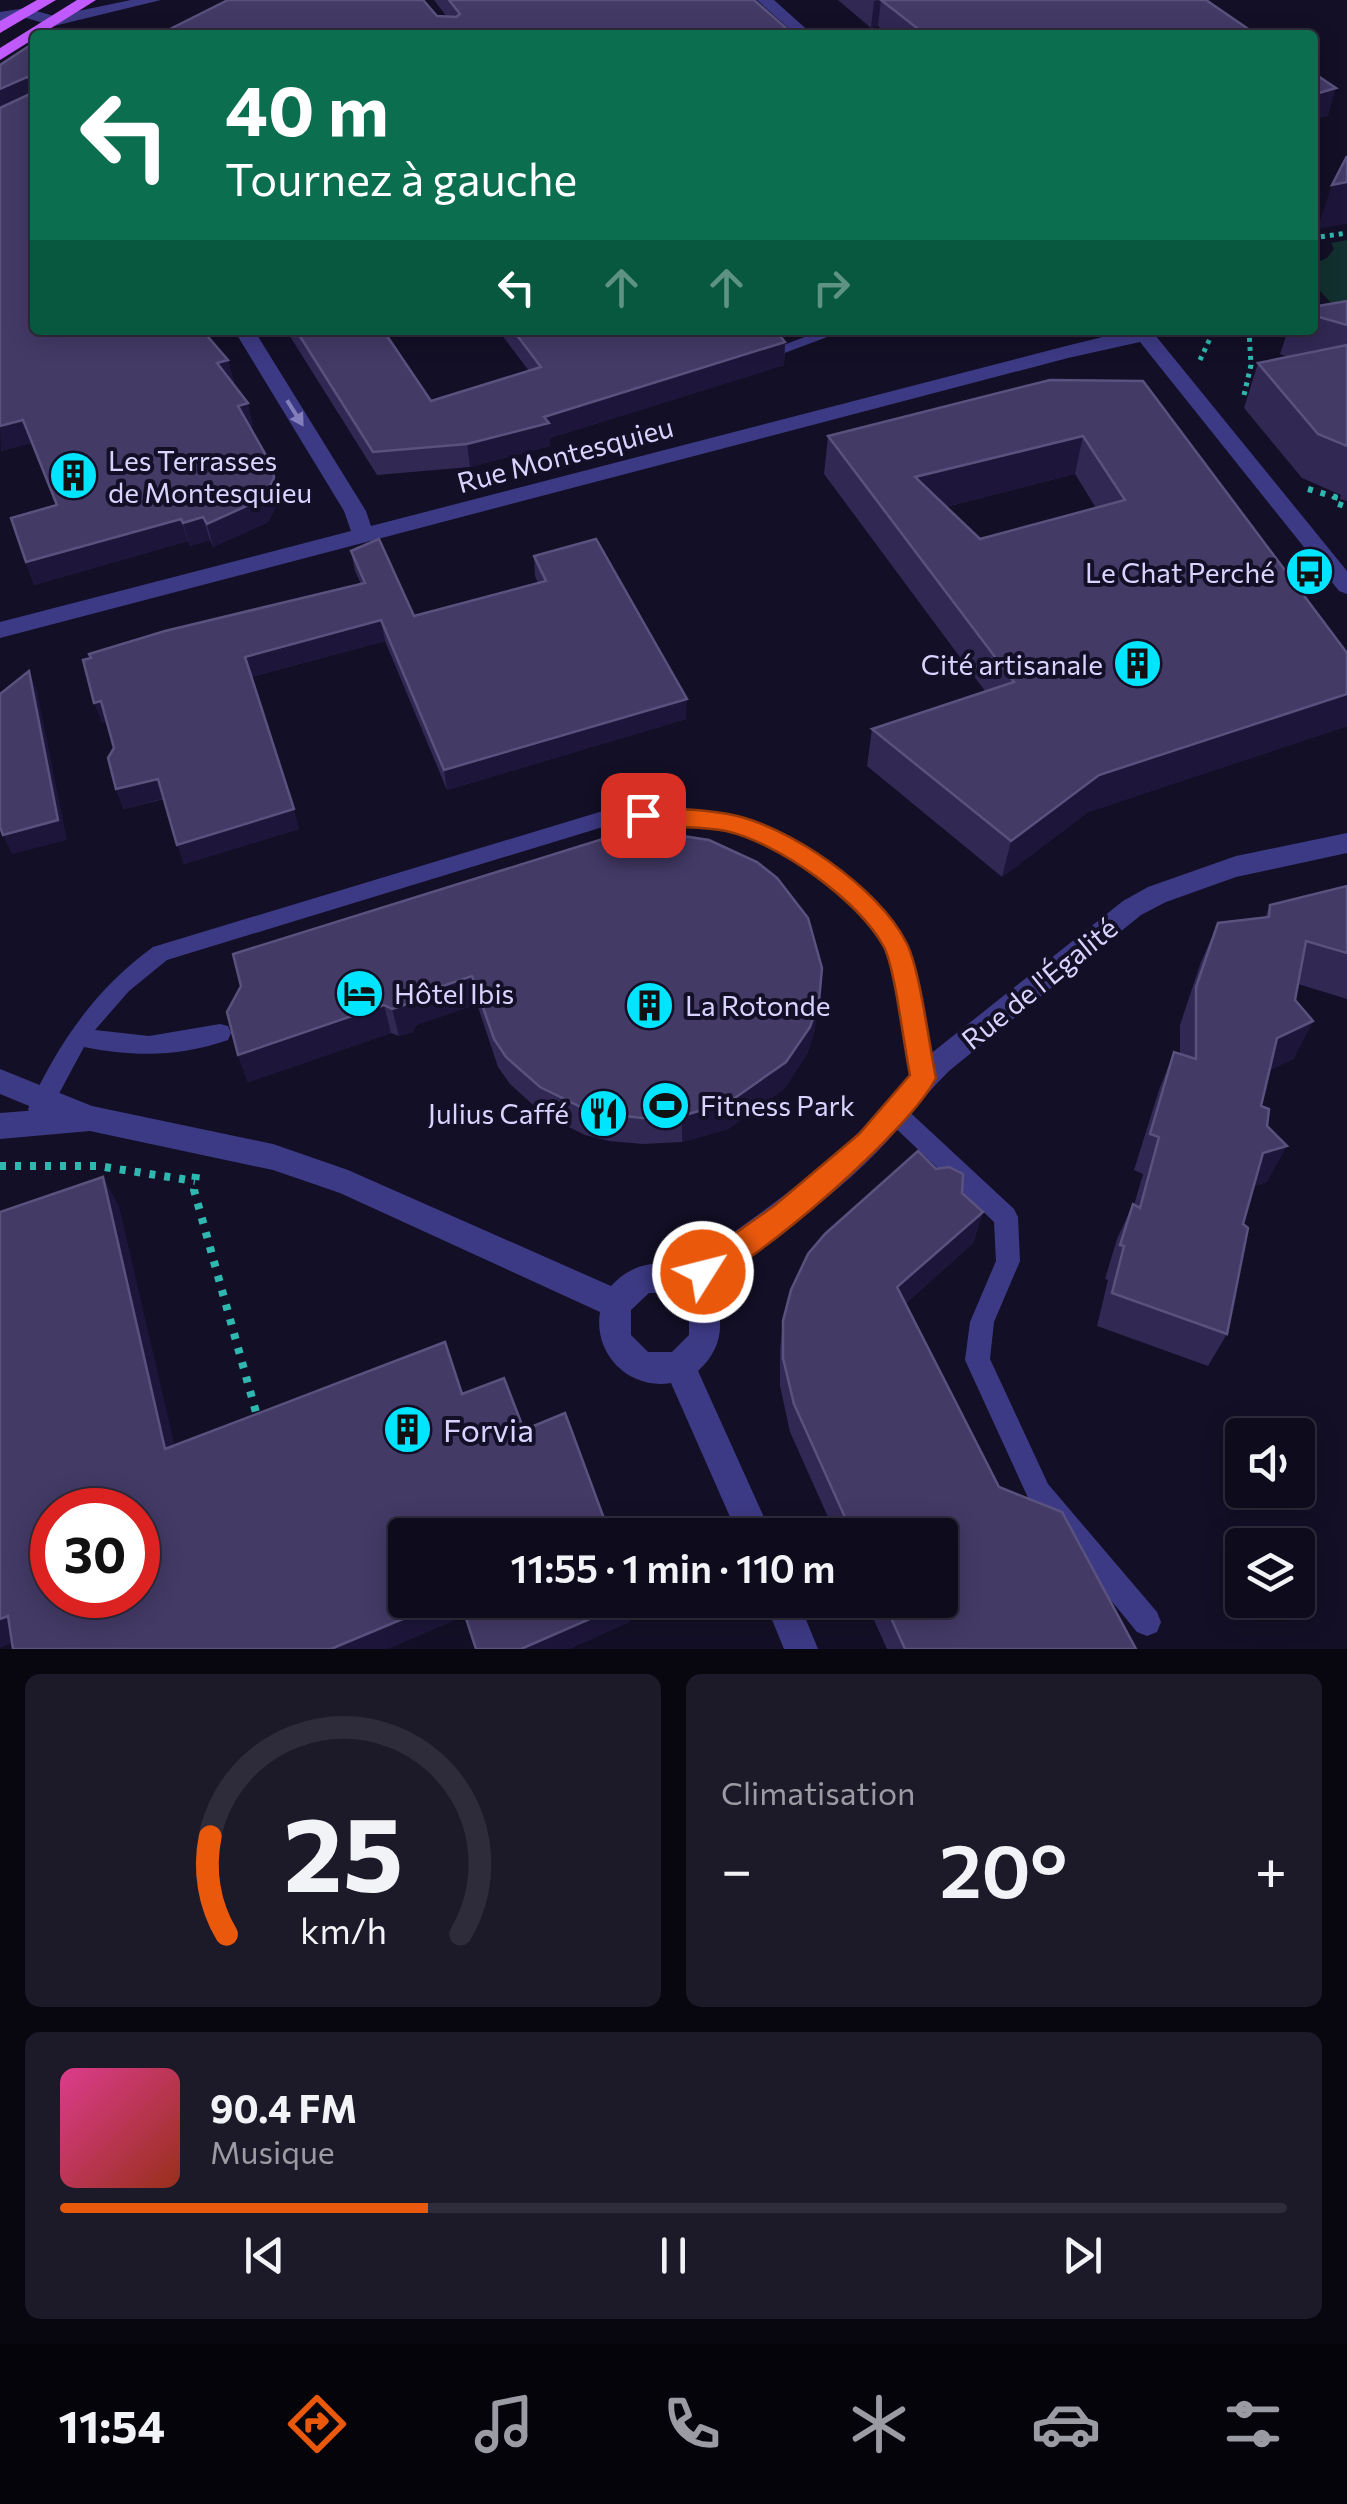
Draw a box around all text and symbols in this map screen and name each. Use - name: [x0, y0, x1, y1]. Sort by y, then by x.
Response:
- text: 40 m: [225, 65, 389, 150]
- icon: left: [60, 70, 190, 200]
- text: Tournez à gauche: [225, 150, 577, 205]
- icon: left: [489, 260, 544, 315]
- icon: ahead: [594, 260, 649, 315]
- icon: ahead: [699, 260, 754, 315]
- icon: right: [804, 260, 859, 315]
- one-way arrow: [286, 399, 303, 427]
- street label: Rue Montesquieu: [453, 409, 677, 499]
- place label: Les Terrasses de Montesquieu: [108, 443, 312, 509]
- building icon: Les Terrasses de Montesquieu: [47, 450, 99, 502]
- bus stop icon: Le Chat Perché: [1284, 546, 1336, 598]
- place label: Le Chat Perché: [1085, 555, 1275, 589]
- building icon: Cité artisanale: [1112, 638, 1164, 690]
- place label: Cité artisanale: [921, 647, 1103, 681]
- pin: [601, 773, 686, 858]
- icon: arrive: [616, 788, 671, 843]
- street label: Rue de l'Égalité: [954, 910, 1124, 1056]
- hotel icon: Hôtel Ibis: [333, 967, 385, 1019]
- place label: Hôtel Ibis: [394, 976, 514, 1010]
- building icon: La Rotonde: [624, 979, 676, 1031]
- place label: La Rotonde: [685, 988, 830, 1022]
- sports icon: Fitness Park: [639, 1079, 691, 1131]
- restaurant icon: Julius Caffé: [578, 1087, 630, 1139]
- place label: Fitness Park: [700, 1088, 855, 1122]
- place label: Julius Caffé: [428, 1096, 569, 1130]
- position arrow: [651, 1220, 755, 1324]
- building icon: Forvia: [382, 1403, 434, 1455]
- place label: Forvia: [443, 1409, 534, 1449]
- map controls: [1225, 1418, 1315, 1618]
- button: sound: [1225, 1418, 1315, 1508]
- speed limit sign: 30: [30, 1488, 160, 1618]
- button: layers: [1225, 1528, 1315, 1618]
- text: 11:55 · 1 min · 110 m: [511, 1544, 835, 1591]
- text: Climatisation: [721, 1772, 915, 1812]
- text: 25: [283, 1786, 403, 1913]
- text: 20°: [939, 1822, 1068, 1913]
- text: −: [721, 1834, 752, 1901]
- text: +: [1255, 1834, 1287, 1901]
- text: km/h: [300, 1908, 386, 1951]
- text: 90.4 FM: [210, 2084, 357, 2131]
- text: Musique: [210, 2131, 335, 2171]
- icon: previous: [237, 2228, 292, 2283]
- icon: pause: [646, 2228, 701, 2283]
- icon: next: [1055, 2228, 1110, 2283]
- icon: directions: [282, 2389, 352, 2459]
- icon: music: [469, 2389, 539, 2459]
- icon: phone: [657, 2389, 727, 2459]
- icon: climate: [844, 2389, 914, 2459]
- icon: car: [1031, 2389, 1101, 2459]
- icon: filters: [1218, 2389, 1288, 2459]
- text: 11:54: [59, 2397, 165, 2452]

